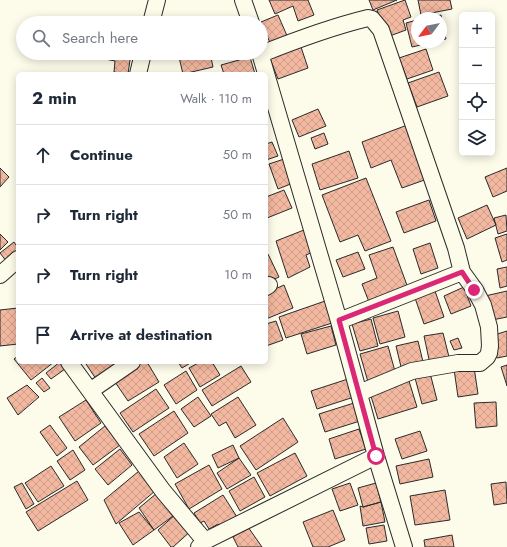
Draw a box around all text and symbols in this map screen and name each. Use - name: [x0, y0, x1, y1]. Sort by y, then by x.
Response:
- north arrow: [411, 12, 447, 48]
- map controls: [459, 12, 495, 156]
- button: +: [459, 12, 495, 48]
- search box: [16, 16, 268, 60]
- icon: search: [30, 27, 52, 49]
- text: Search here: [62, 27, 138, 49]
- button: −: [459, 48, 495, 84]
- button: locate: [459, 84, 495, 120]
- text: 2 min: [32, 86, 77, 110]
- text: Walk · 110 m: [180, 89, 252, 108]
- button: layers: [459, 120, 495, 156]
- icon: ahead: [32, 144, 54, 166]
- text: Continue: [70, 144, 133, 166]
- text: 50 m: [223, 145, 252, 164]
- icon: right: [32, 204, 54, 226]
- text: Turn right: [70, 204, 138, 226]
- text: 50 m: [223, 205, 252, 224]
- icon: right: [32, 264, 54, 286]
- text: Turn right: [70, 264, 138, 286]
- text: 10 m: [224, 265, 252, 284]
- route end: [465, 281, 483, 299]
- icon: arrive: [32, 324, 54, 346]
- text: Arrive at destination: [70, 324, 212, 346]
- route start: [367, 447, 385, 465]

